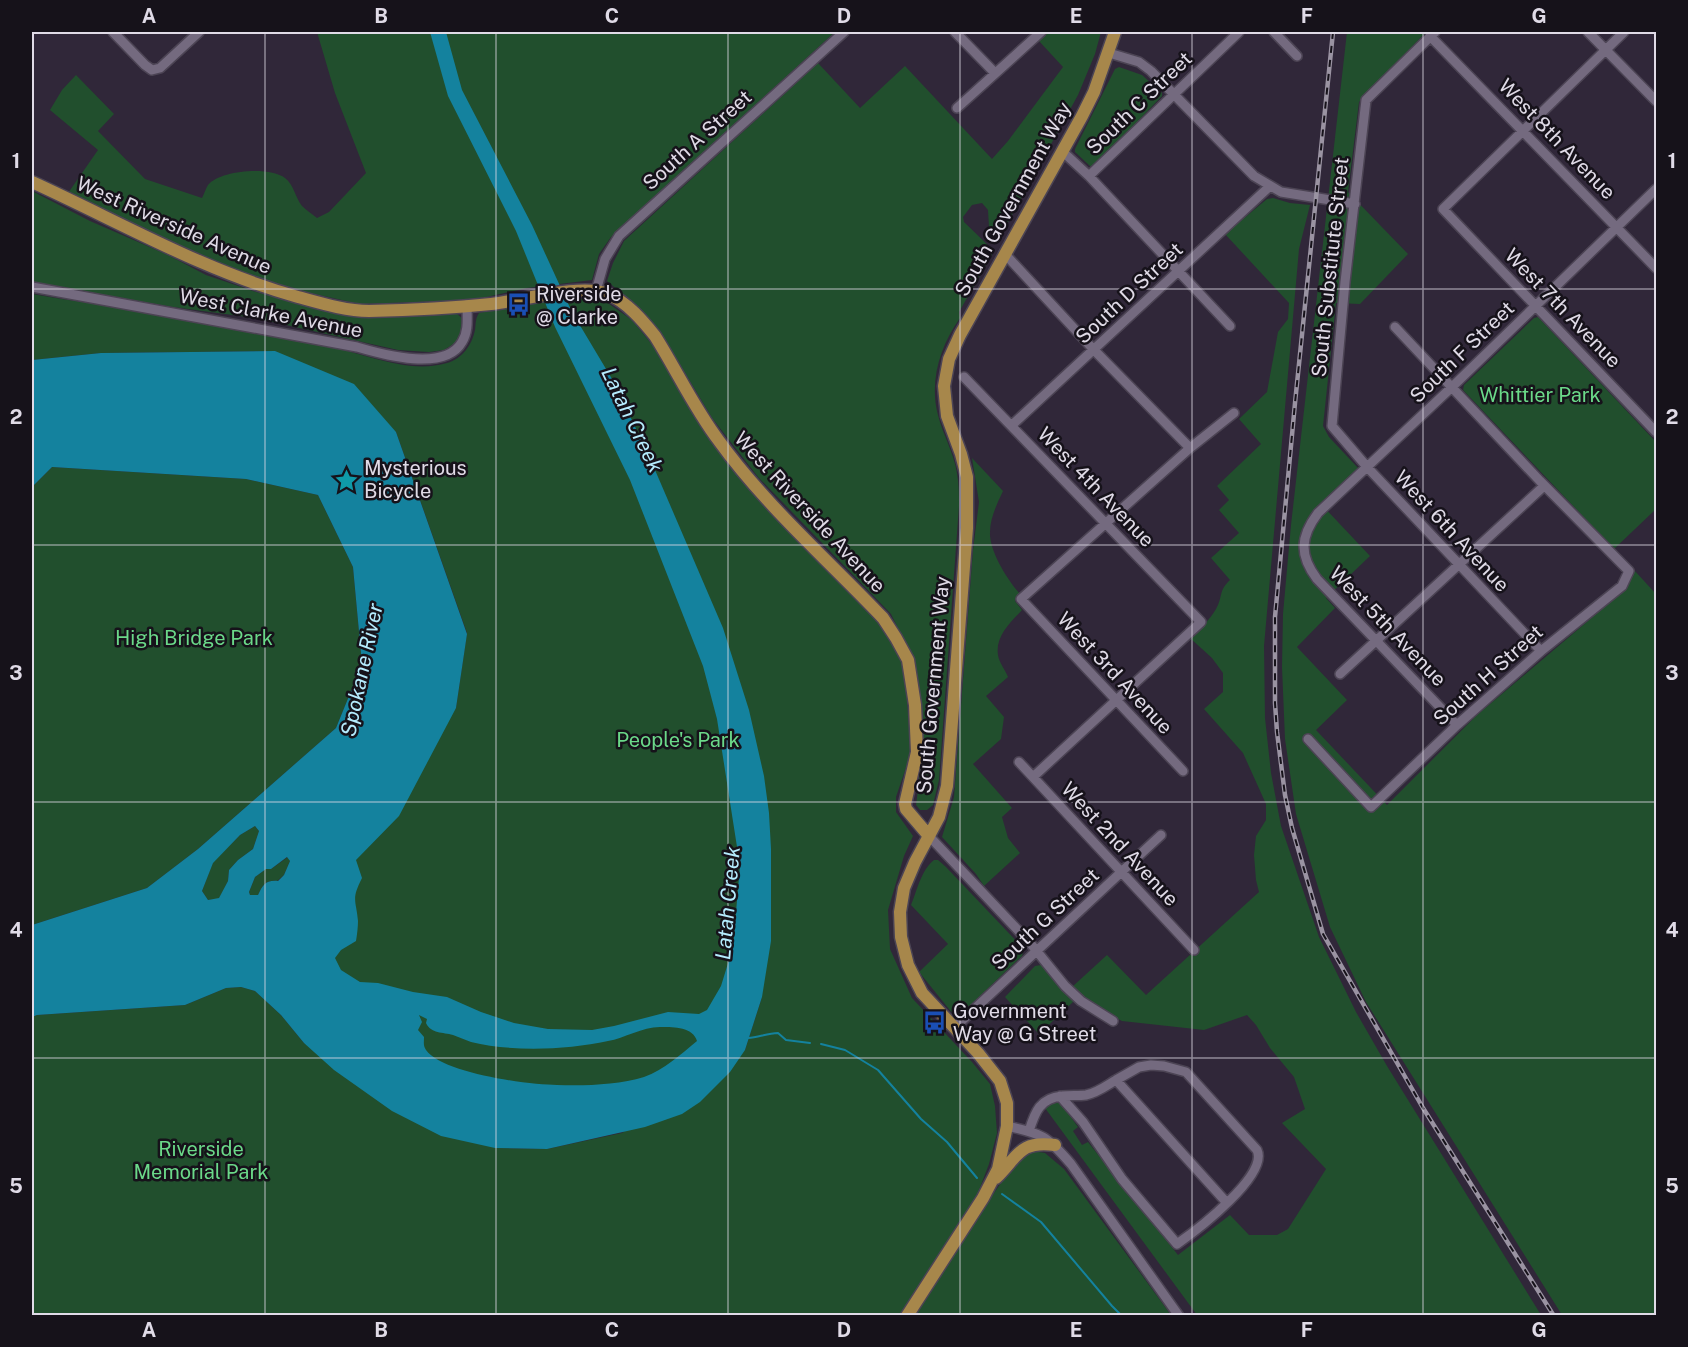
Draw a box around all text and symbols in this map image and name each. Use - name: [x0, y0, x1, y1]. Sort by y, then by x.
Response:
- text: A: [142, 4, 156, 28]
- text: B: [374, 4, 388, 28]
- text: C: [605, 4, 619, 28]
- text: D: [837, 4, 851, 28]
- text: E: [1070, 4, 1082, 28]
- text: F: [1301, 4, 1313, 28]
- text: G: [1531, 4, 1547, 28]
- street label: South C Street: [1081, 47, 1197, 159]
- street label: West 8th Avenue: [1494, 74, 1620, 204]
- street label: South A Street: [638, 85, 756, 195]
- street label: South Government Way: [950, 97, 1077, 300]
- text: 1: [12, 149, 20, 173]
- text: 1: [1668, 149, 1676, 173]
- street label: South Substitute Street: [1306, 156, 1354, 378]
- street label: West Riverside Avenue: [73, 171, 275, 279]
- street label: South D Street: [1070, 237, 1188, 349]
- street label: West 7th Avenue: [1500, 243, 1626, 373]
- place label: Riverside @ Clarke: [536, 282, 622, 329]
- street label: West Clarke Avenue: [177, 283, 365, 343]
- bus stop icon: Riverside @ Clarke: [505, 292, 531, 318]
- street label: South F Street: [1405, 296, 1519, 408]
- water label: Latah Creek: [596, 363, 669, 477]
- park label: Whittier Park: [1479, 383, 1601, 407]
- text: 2: [10, 405, 22, 429]
- text: 2: [1666, 405, 1678, 429]
- street label: West 4th Avenue: [1033, 422, 1159, 552]
- street label: West Riverside Avenue: [729, 427, 891, 597]
- place label: Mysterious Bicycle: [364, 456, 467, 503]
- street label: West 6th Avenue: [1390, 465, 1514, 597]
- place icon: Mysterious Bicycle: [333, 467, 359, 493]
- street label: West 5th Avenue: [1325, 561, 1451, 691]
- street label: South Government Way: [912, 575, 954, 795]
- water label: Spokane River: [335, 600, 388, 739]
- street label: West 3rd Avenue: [1052, 607, 1178, 739]
- street label: South H Street: [1428, 620, 1548, 730]
- park label: High Bridge Park: [115, 626, 273, 650]
- text: 3: [9, 661, 23, 685]
- text: 3: [1665, 661, 1679, 685]
- park label: People's Park: [616, 728, 740, 752]
- street label: West 2nd Avenue: [1056, 777, 1184, 911]
- water label: Latah Creek: [710, 844, 745, 961]
- street label: South G Street: [986, 863, 1104, 975]
- text: 4: [9, 918, 23, 942]
- text: 4: [1665, 918, 1679, 942]
- place label: Government Way @ G Street: [953, 999, 1096, 1046]
- bus stop icon: Government Way @ G Street: [922, 1009, 948, 1035]
- park label: Riverside Memorial Park: [134, 1137, 268, 1184]
- text: 5: [9, 1174, 23, 1198]
- text: 5: [1665, 1174, 1679, 1198]
- text: A: [142, 1318, 156, 1342]
- text: B: [374, 1318, 388, 1342]
- text: C: [605, 1318, 619, 1342]
- text: D: [837, 1318, 851, 1342]
- text: E: [1070, 1318, 1082, 1342]
- text: F: [1301, 1318, 1313, 1342]
- text: G: [1531, 1318, 1547, 1342]

